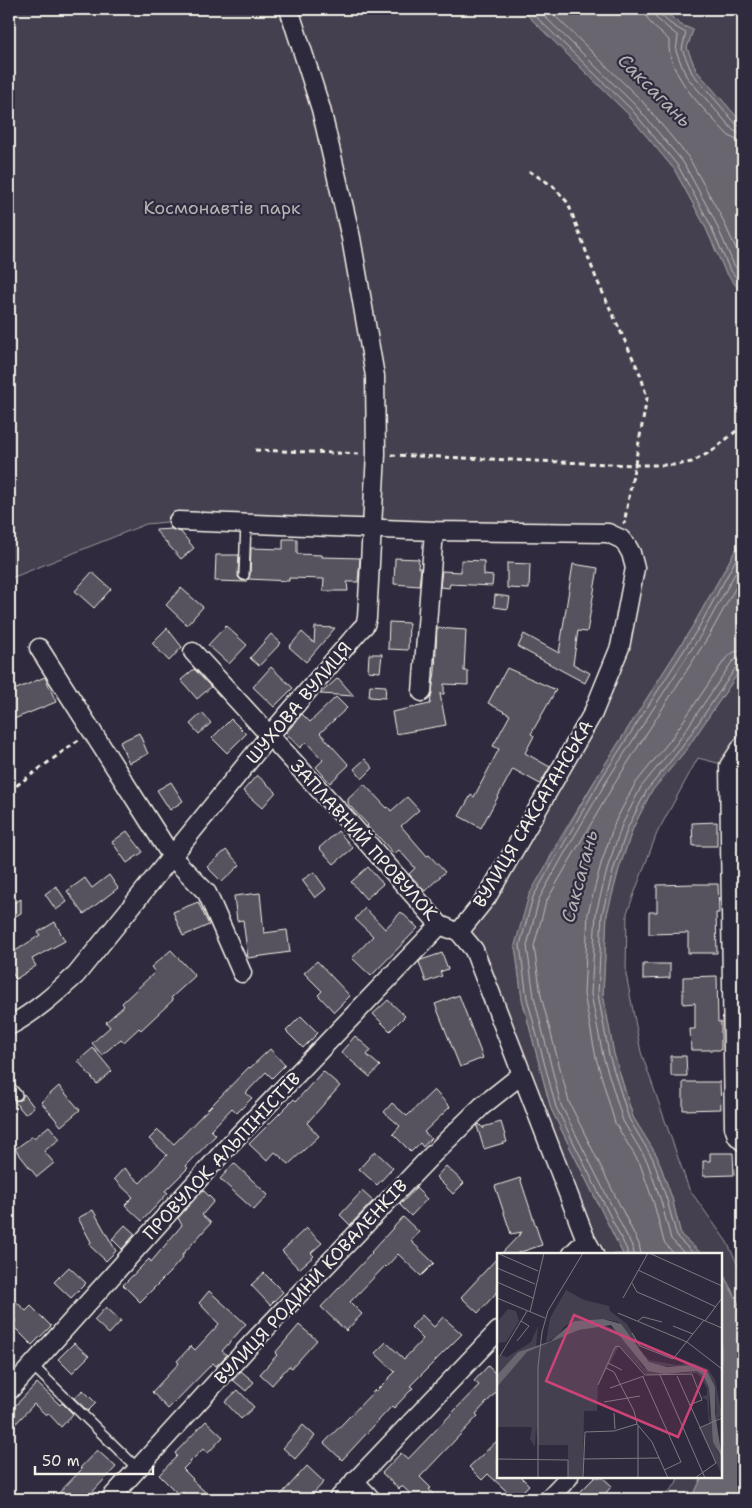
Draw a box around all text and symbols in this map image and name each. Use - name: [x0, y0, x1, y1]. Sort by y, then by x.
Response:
- water label: Саксагань: [612, 48, 697, 133]
- park label: Космонавтів парк: [143, 196, 301, 220]
- street label: ШУХОВА ВУЛИЦЯ: [241, 637, 357, 769]
- street label: ВУЛИЦЯ САКСАГАНСЬКА: [467, 716, 599, 912]
- street label: ЗАПЛАВНИЙ ПРОВУЛОК: [285, 754, 443, 926]
- water label: Саксагань: [555, 827, 604, 925]
- street label: ПРОВУЛОК АЛЬПІНІСТІВ: [138, 1067, 306, 1245]
- street label: ВУЛИЦЯ РОДИНИ КОВАЛЕНКІВ: [209, 1174, 413, 1390]
- inset map: [497, 1253, 722, 1478]
- scale bar: [35, 1443, 152, 1475]
- text: 50 m: [42, 1451, 80, 1471]

